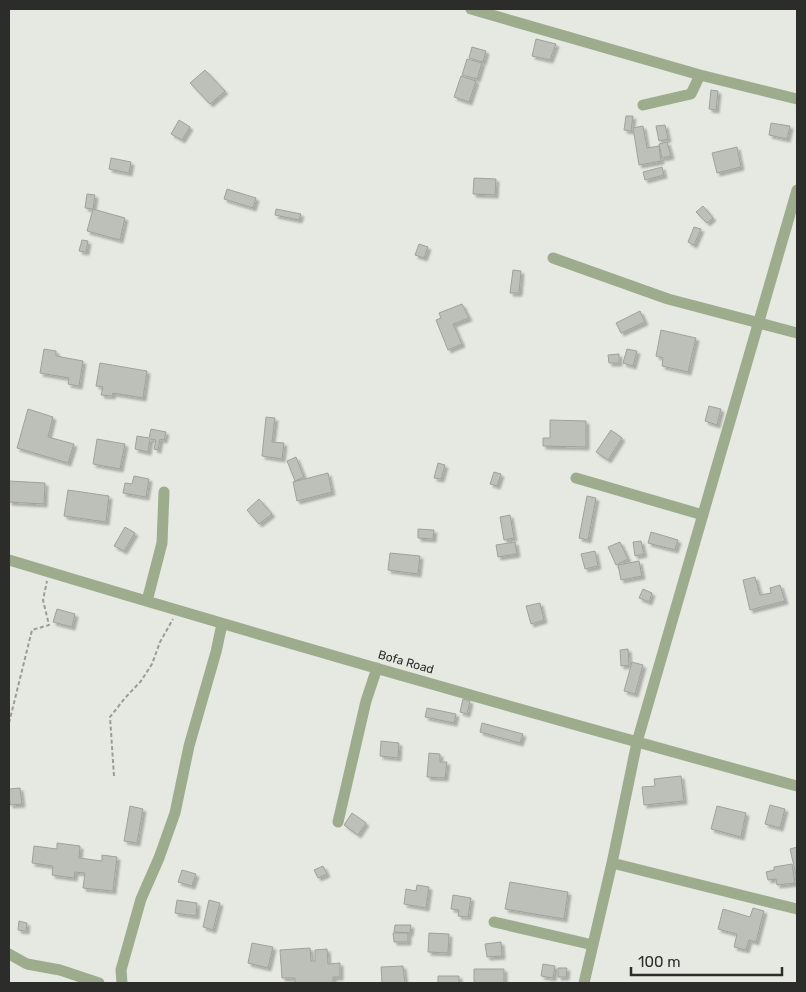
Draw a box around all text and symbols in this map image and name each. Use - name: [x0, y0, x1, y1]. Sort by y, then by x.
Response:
- street label: Bofa Road: [376, 647, 436, 677]
- scale bar: [631, 944, 782, 976]
- text: 100 m: [638, 953, 680, 971]

